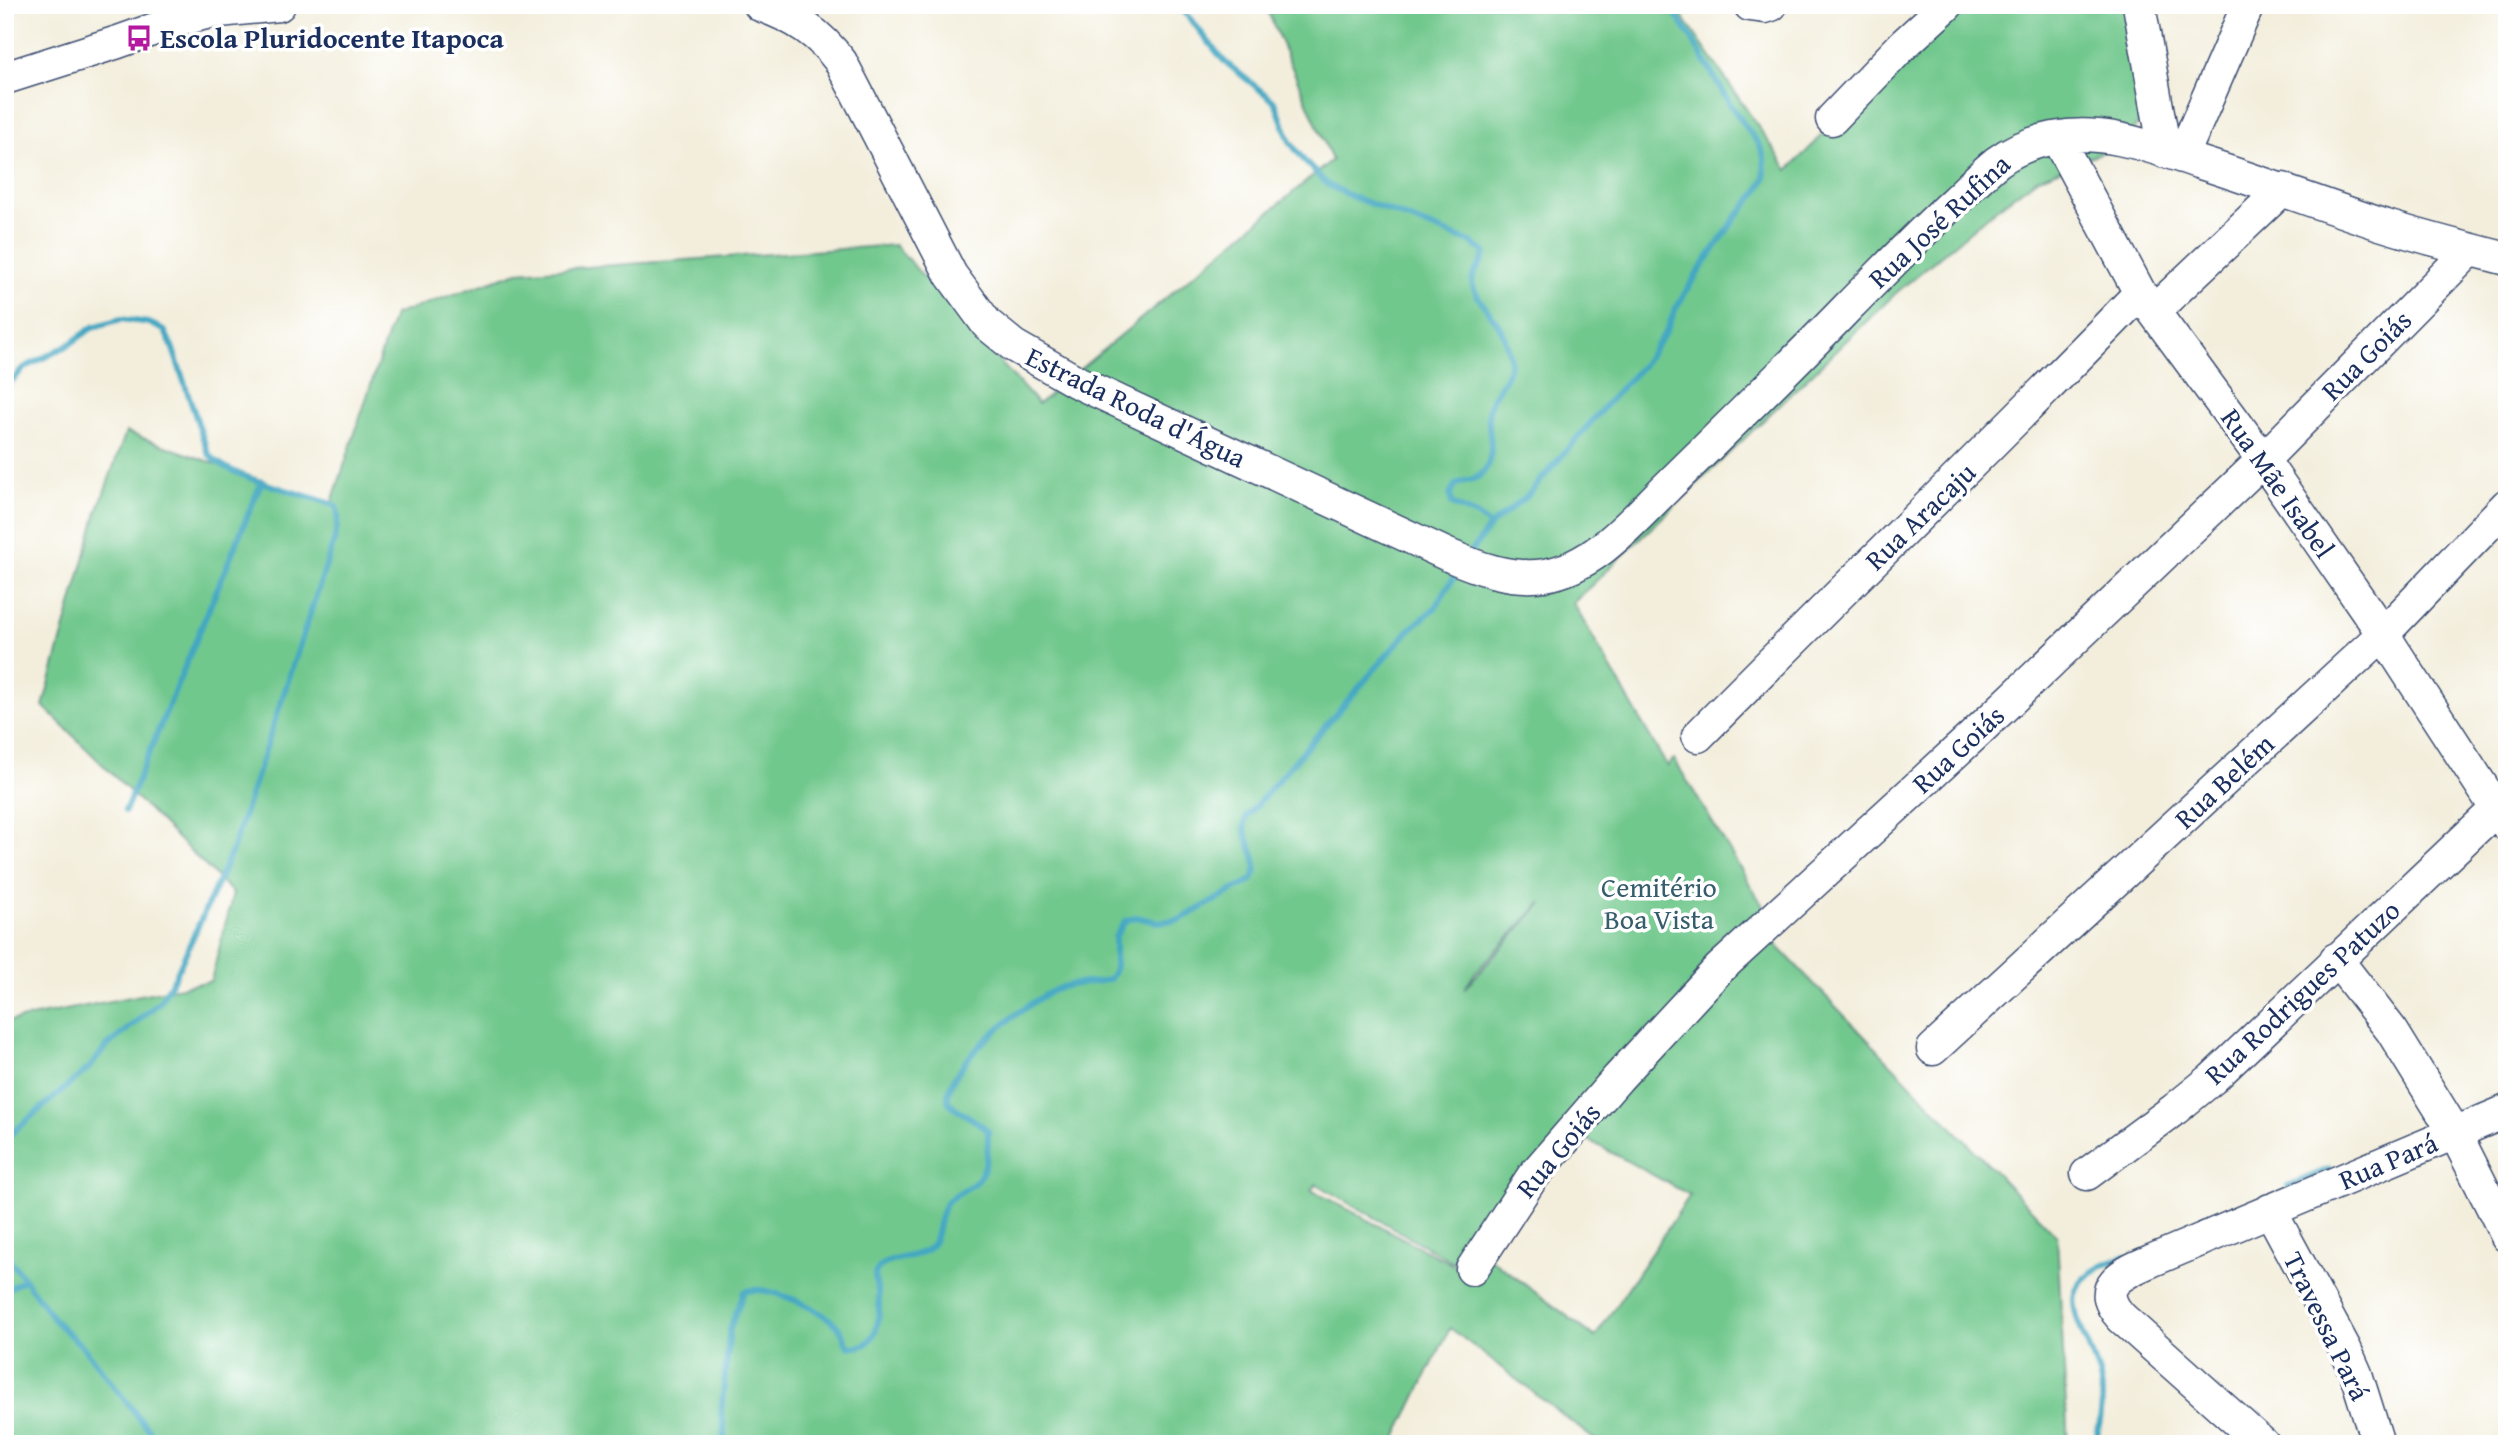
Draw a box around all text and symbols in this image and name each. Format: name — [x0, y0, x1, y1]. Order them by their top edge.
place label: Escola Pluridocente Itapoca — [160, 17, 504, 58]
bus stop icon: Escola Pluridocente Itapoca — [124, 23, 154, 53]
street label: Rua José Rufina — [1858, 143, 2019, 297]
street label: Rua Goiás — [2311, 300, 2420, 409]
street label: Estrada Roda d'Água — [1019, 335, 1254, 478]
street label: Rua Mãe Isabel — [2212, 399, 2345, 566]
street label: Rua Aracaju — [1855, 452, 1984, 579]
street label: Rua Goiás — [1902, 695, 2013, 802]
street label: Rua Belém — [2164, 723, 2283, 838]
park label: Cemitério Boa Vista — [1601, 866, 1717, 939]
street label: Rua Rodrigues Patuzo — [2195, 890, 2409, 1094]
street label: Rua Goiás — [1505, 1093, 1610, 1206]
street label: Rua Pará — [2332, 1121, 2444, 1200]
street label: Travessa Pará — [2274, 1244, 2381, 1408]

